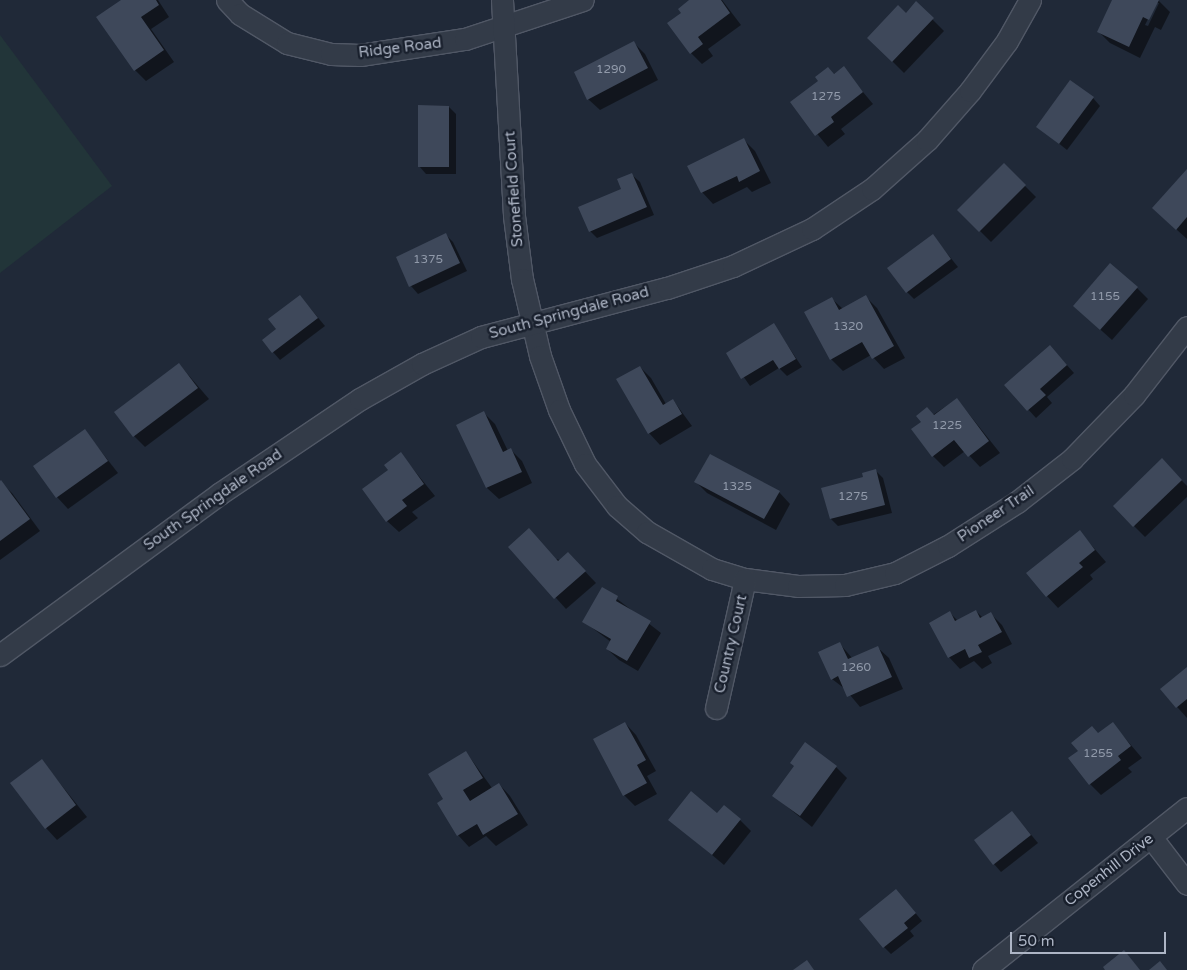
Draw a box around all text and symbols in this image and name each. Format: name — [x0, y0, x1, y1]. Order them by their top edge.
street label: Ridge Road — [357, 34, 443, 62]
house number: 1290 — [596, 63, 626, 77]
house number: 1275 — [811, 90, 841, 104]
street label: Stonefield Court — [501, 130, 527, 248]
house number: 1375 — [413, 253, 443, 267]
street label: South Springdale Road — [487, 283, 651, 343]
house number: 1155 — [1090, 290, 1120, 304]
house number: 1320 — [833, 320, 863, 334]
house number: 1225 — [932, 419, 962, 433]
street label: South Springdale Road — [140, 445, 286, 555]
house number: 1325 — [722, 480, 752, 494]
street label: Pioneer Trail — [954, 482, 1038, 546]
house number: 1275 — [838, 490, 868, 504]
street label: Country Court — [711, 593, 751, 695]
house number: 1260 — [841, 661, 871, 675]
house number: 1255 — [1083, 747, 1113, 761]
street label: Copenhill Drive — [1061, 830, 1157, 910]
scale bar — [1012, 922, 1168, 954]
text: 50 m — [1018, 932, 1055, 950]

